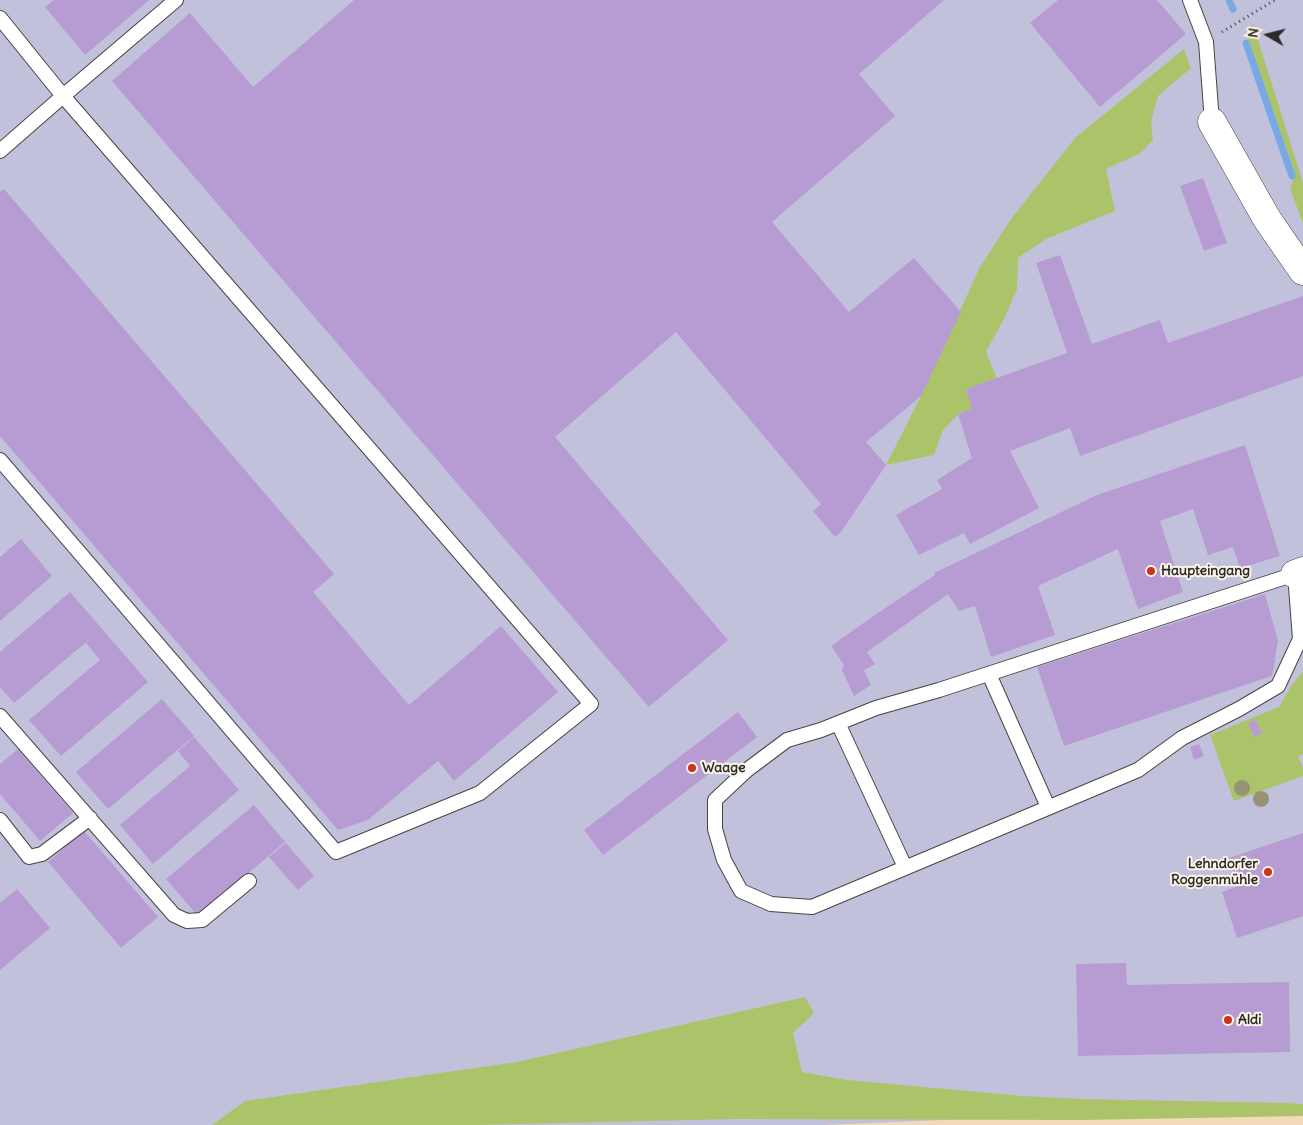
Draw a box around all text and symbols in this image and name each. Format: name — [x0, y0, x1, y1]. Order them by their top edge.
north arrow — [1243, 10, 1293, 60]
text: N — [1244, 27, 1263, 39]
place label: Haupteingang — [1161, 563, 1250, 579]
marker: Haupteingang — [1145, 565, 1157, 577]
place label: Waage — [702, 760, 745, 776]
marker: Waage — [686, 762, 698, 774]
place label: Lehndorfer Roggenmühle — [1171, 856, 1258, 889]
marker: Lehndorfer Roggenmühle — [1262, 866, 1274, 878]
place label: Aldi — [1238, 1012, 1261, 1028]
marker: Aldi — [1222, 1014, 1234, 1026]

